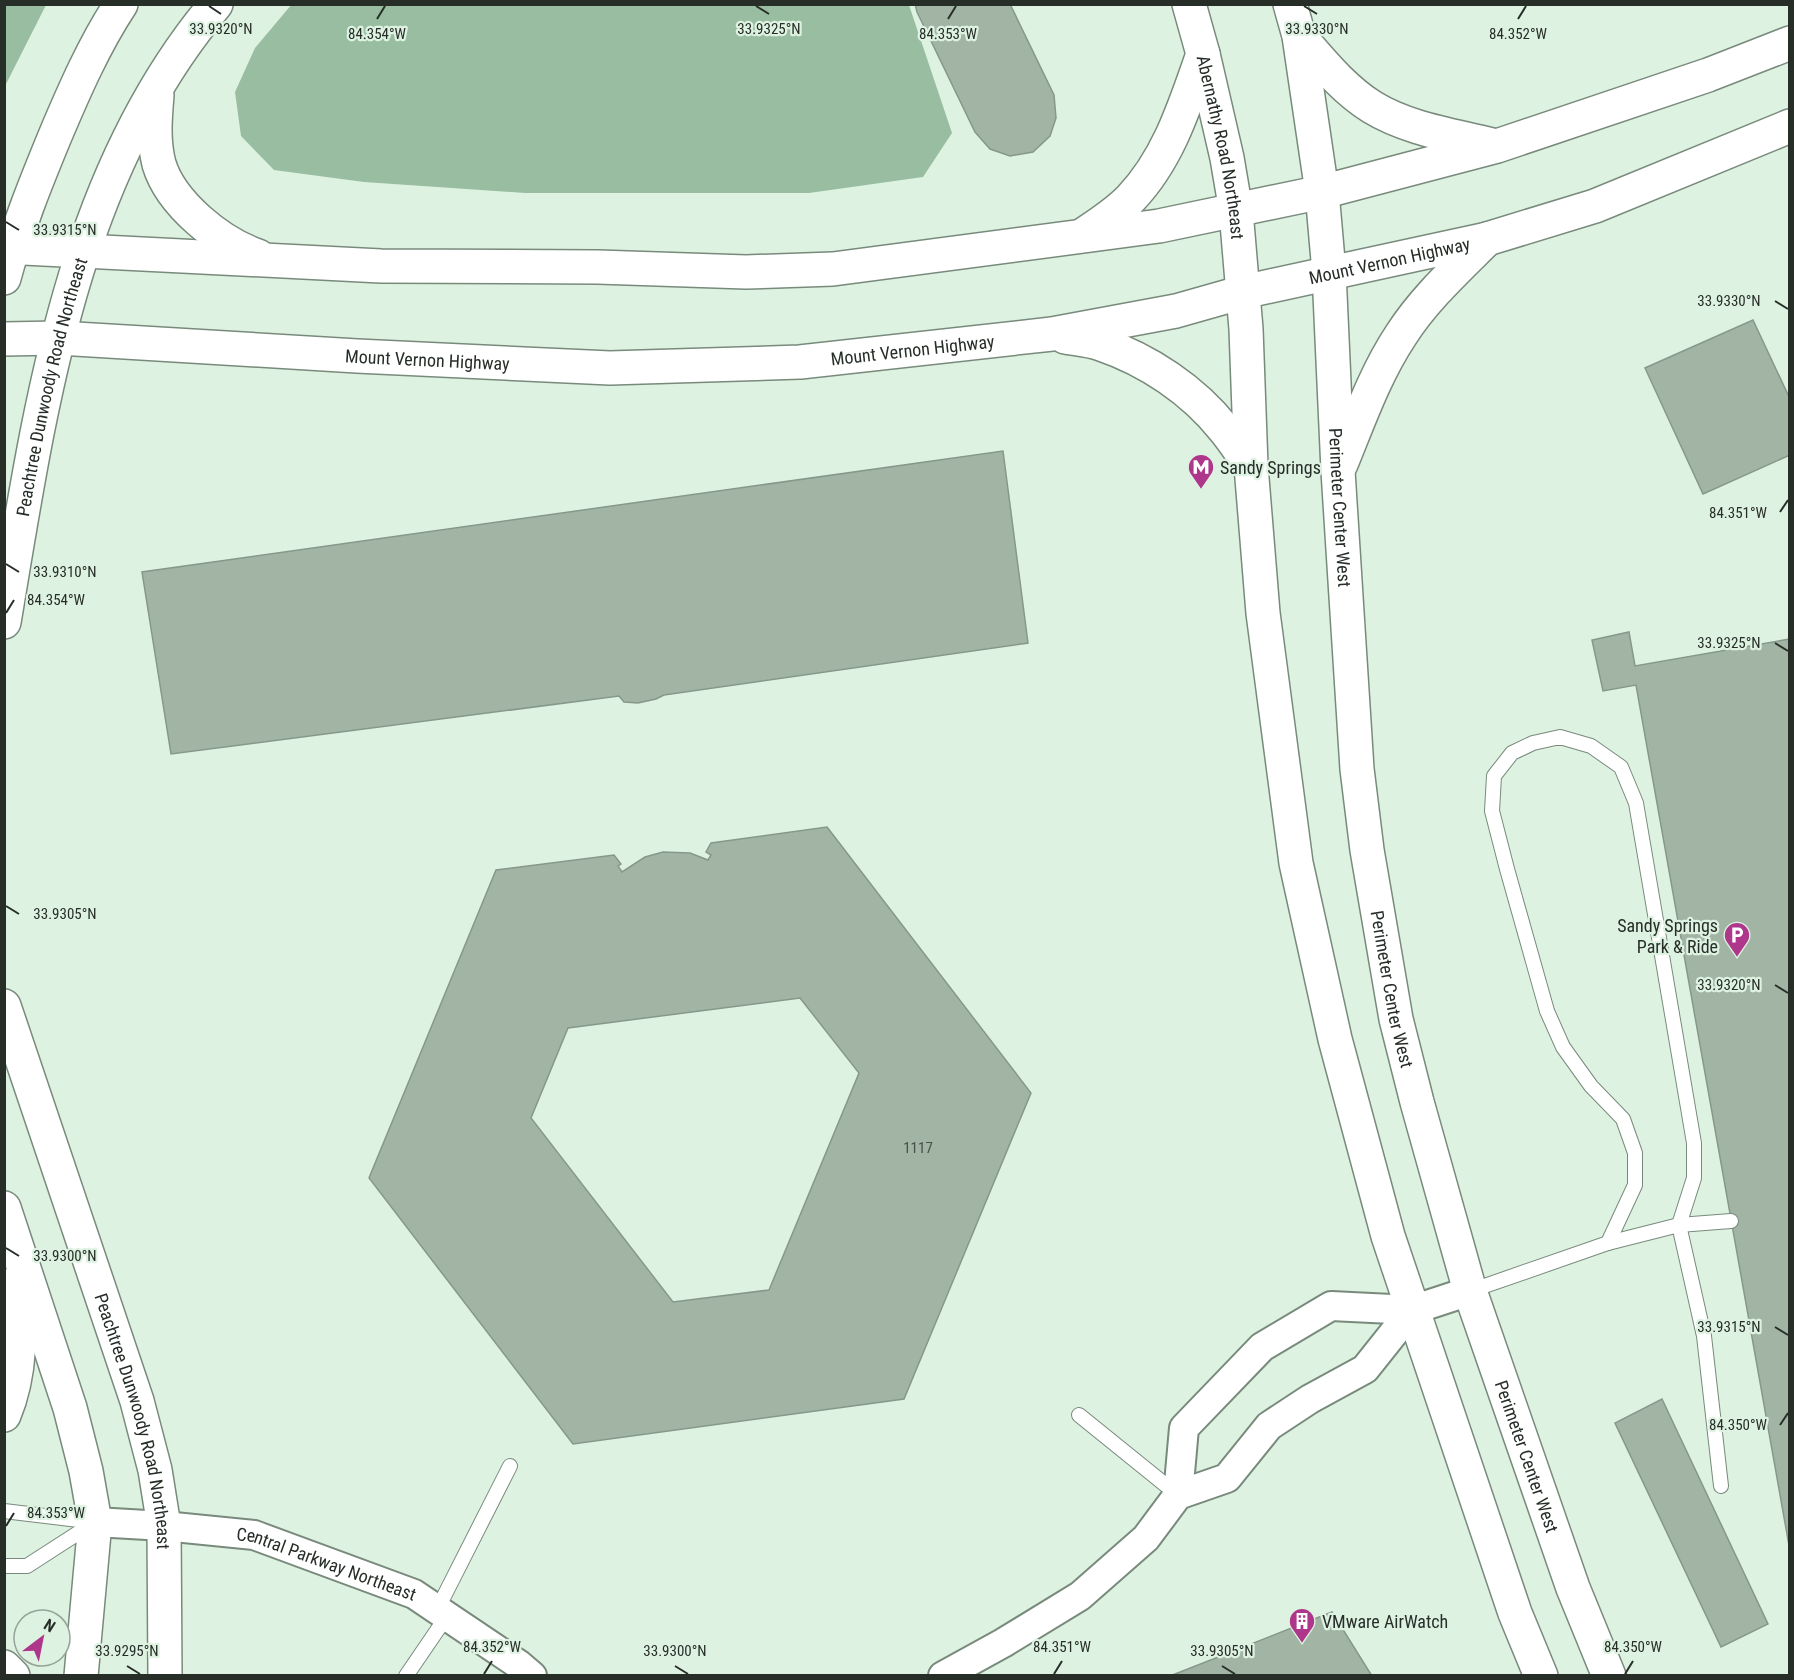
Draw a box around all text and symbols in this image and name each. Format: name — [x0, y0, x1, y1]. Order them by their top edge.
text: 33.9320°N — [189, 20, 253, 38]
text: 33.9325°N — [737, 20, 801, 38]
text: 33.9330°N — [1285, 20, 1349, 38]
text: 84.354°W — [348, 25, 407, 43]
text: 84.353°W — [919, 25, 978, 43]
text: 84.352°W — [1489, 25, 1548, 43]
street label: Abernathy Road Northeast — [1193, 53, 1249, 240]
text: 33.9315°N — [33, 221, 97, 239]
street label: Mount Vernon Highway — [1307, 232, 1472, 288]
street label: Peachtree Dunwoody Road Northeast — [11, 255, 91, 518]
text: 33.9330°N — [1697, 292, 1761, 310]
street label: Mount Vernon Highway — [830, 330, 996, 369]
street label: Mount Vernon Highway — [345, 345, 510, 374]
street label: Perimeter Center West — [1326, 427, 1356, 588]
metro station icon: Sandy Springs — [1186, 452, 1216, 490]
place label: Sandy Springs — [1220, 457, 1321, 478]
text: 84.351°W — [1709, 504, 1768, 522]
text: 33.9310°N — [33, 563, 97, 581]
text: 84.354°W — [27, 591, 86, 609]
text: 33.9325°N — [1697, 634, 1761, 652]
text: 33.9305°N — [33, 905, 97, 923]
street label: Perimeter Center West — [1367, 909, 1418, 1070]
place label: Sandy Springs Park & Ride — [1617, 915, 1718, 957]
parking icon: Sandy Springs Park & Ride — [1722, 920, 1752, 958]
text: 33.9320°N — [1697, 976, 1761, 994]
house number: 1117 — [903, 1139, 933, 1157]
text: 33.9300°N — [33, 1247, 97, 1265]
street label: Peachtree Dunwoody Road Northeast — [91, 1290, 175, 1550]
text: 33.9315°N — [1697, 1318, 1761, 1336]
street label: Perimeter Center West — [1491, 1378, 1563, 1535]
text: 84.350°W — [1709, 1416, 1768, 1434]
text: 84.353°W — [27, 1504, 86, 1522]
street label: Central Parkway Northeast — [236, 1523, 419, 1604]
building icon: VMware AirWatch — [1287, 1606, 1317, 1644]
north arrow — [12, 1608, 72, 1668]
place label: VMware AirWatch — [1322, 1611, 1448, 1632]
text: N — [40, 1615, 59, 1636]
text: 84.352°W — [463, 1638, 522, 1656]
text: 84.351°W — [1033, 1638, 1092, 1656]
text: 84.350°W — [1604, 1638, 1663, 1656]
text: 33.9295°N — [95, 1642, 159, 1660]
text: 33.9300°N — [643, 1642, 707, 1660]
text: 33.9305°N — [1190, 1642, 1254, 1660]

